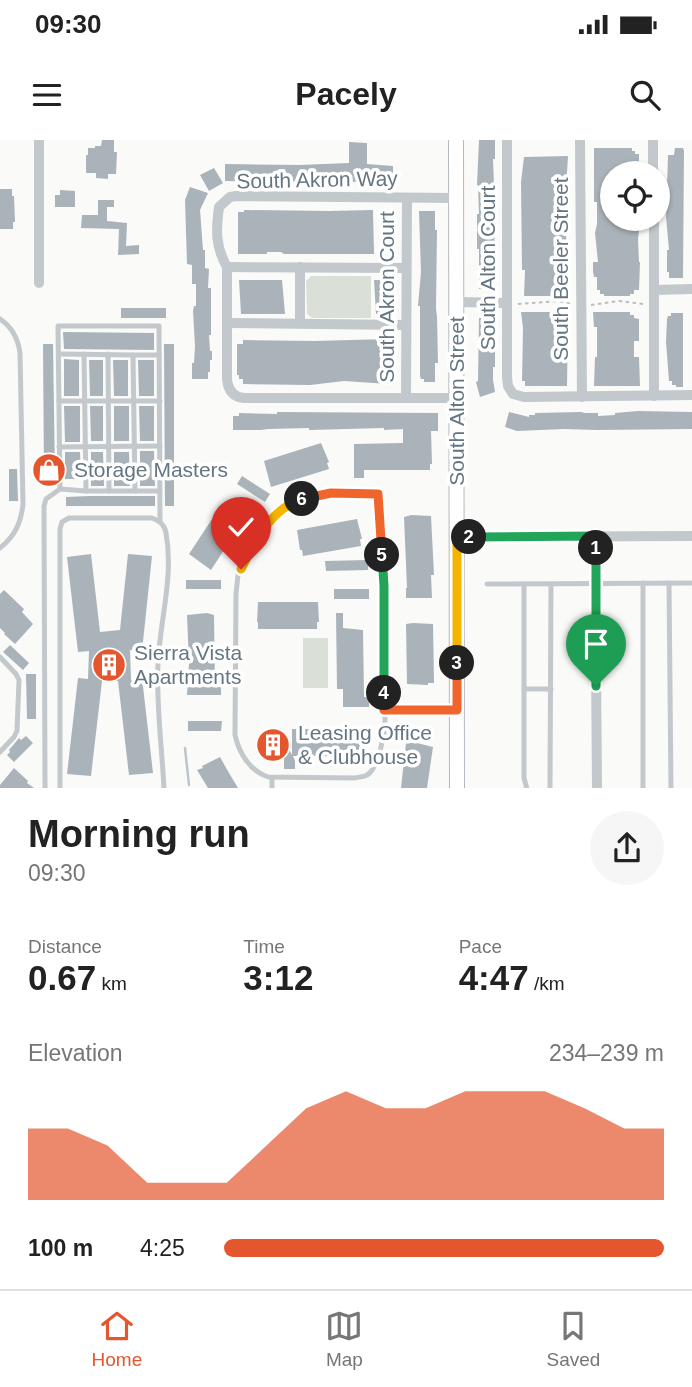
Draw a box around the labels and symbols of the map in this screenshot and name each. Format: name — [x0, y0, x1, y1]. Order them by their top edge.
street label: South Akron Way — [236, 167, 398, 192]
street label: South Beeler Street — [549, 177, 572, 361]
street label: South Alton Court — [476, 186, 499, 350]
street label: South Akron Court — [375, 211, 398, 383]
street label: South Alton Street — [445, 316, 468, 486]
shop icon: Storage Masters — [30, 451, 68, 489]
place label: Storage Masters — [74, 458, 228, 481]
pin: 6 — [284, 482, 320, 516]
pin — [211, 497, 271, 569]
pin: 2 — [452, 520, 486, 554]
pin: 1 — [578, 530, 614, 566]
pin: 5 — [364, 538, 400, 572]
pin — [566, 614, 626, 686]
place label: Sierra Vista Apartments — [134, 641, 242, 688]
pin: 3 — [440, 645, 475, 680]
building icon: Sierra Vista Apartments — [90, 646, 128, 684]
pin: 4 — [366, 676, 402, 710]
place label: Leasing Office & Clubhouse — [298, 721, 432, 768]
building icon: Leasing Office & Clubhouse — [254, 726, 292, 764]

